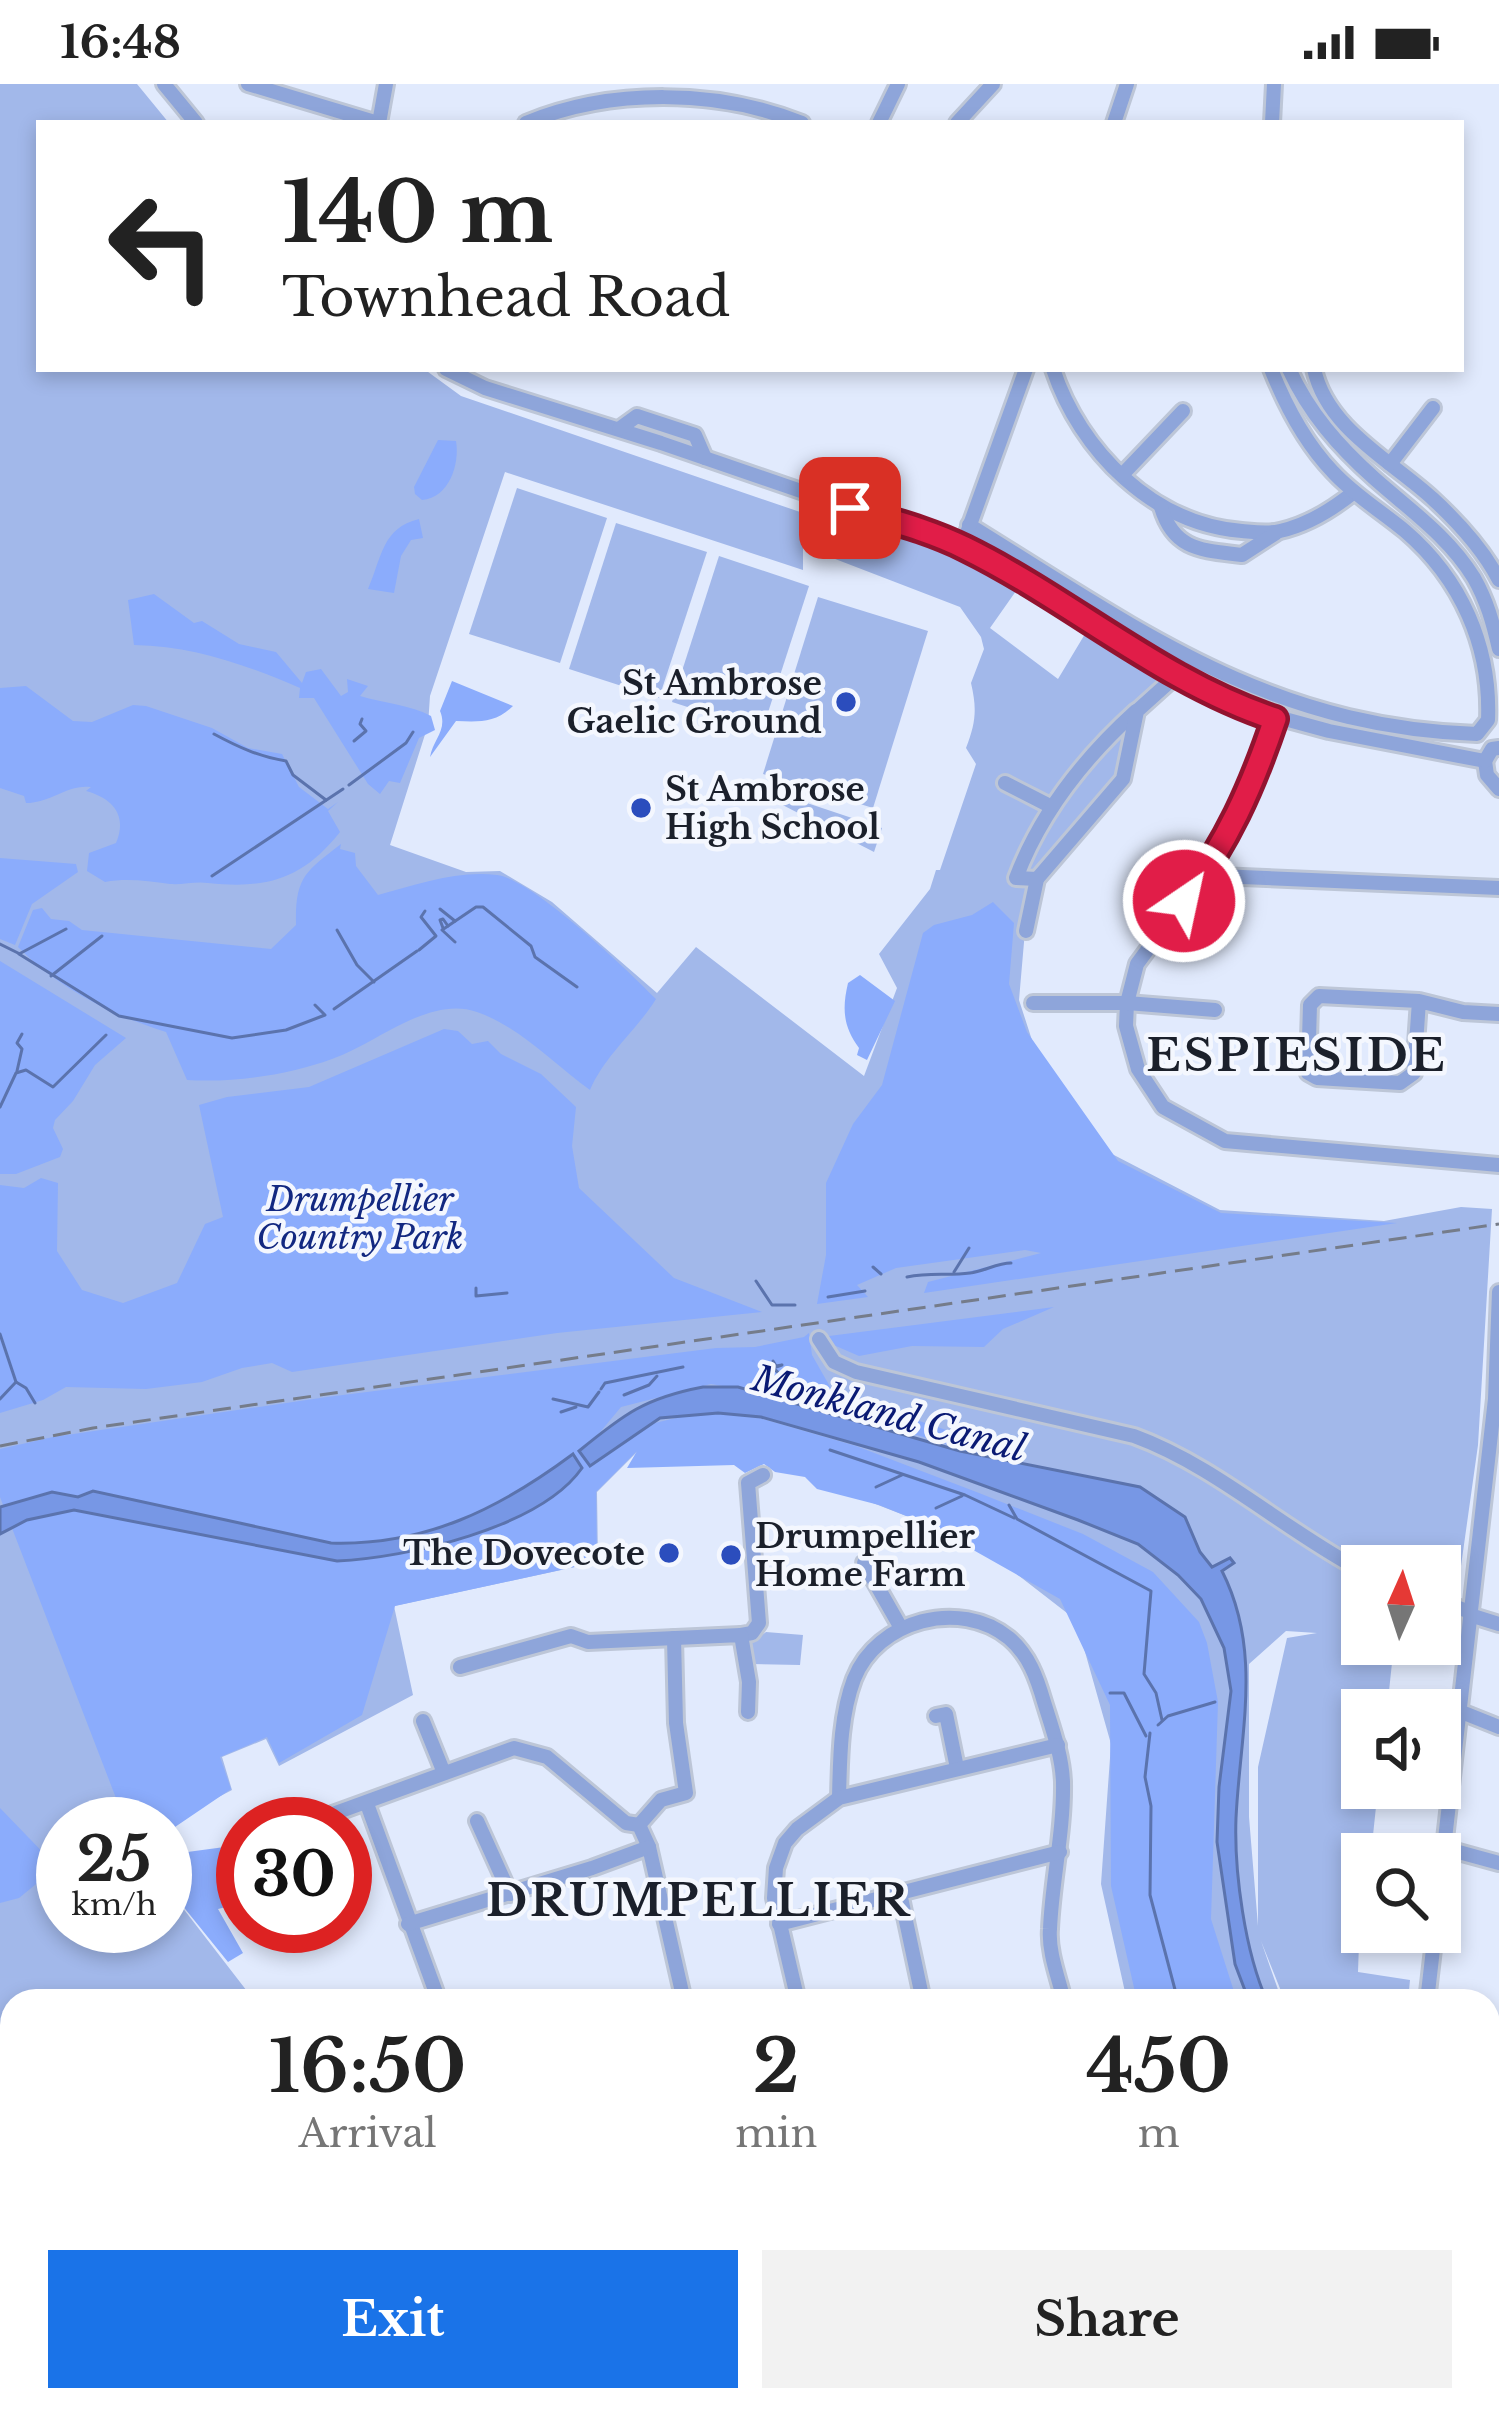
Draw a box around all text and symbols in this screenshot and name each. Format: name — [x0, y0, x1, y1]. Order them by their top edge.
text: 16:48 — [60, 14, 181, 70]
text: 140 m — [282, 161, 553, 265]
icon: left — [84, 168, 240, 324]
text: Townhead Road — [282, 264, 730, 331]
pin — [799, 457, 901, 559]
icon: arrive — [817, 475, 883, 541]
place label: St Ambrose Gaelic Ground — [567, 663, 822, 742]
marker: St Ambrose Gaelic Ground — [833, 689, 859, 715]
place label: St Ambrose High School — [665, 769, 880, 848]
marker: St Ambrose High School — [628, 795, 654, 821]
position arrow — [1121, 838, 1247, 964]
district label: ESPIESIDE — [1146, 1027, 1448, 1083]
park label: Drumpellier Country Park — [257, 1179, 463, 1258]
water label: Monkland Canal — [746, 1355, 1031, 1472]
place label: Drumpellier Home Farm — [755, 1516, 976, 1595]
place label: The Dovecote — [403, 1533, 645, 1574]
marker: The Dovecote — [656, 1540, 682, 1566]
marker: Drumpellier Home Farm — [718, 1542, 744, 1568]
north arrow — [1341, 1545, 1461, 1665]
map controls — [1341, 1545, 1461, 1953]
button: sound — [1341, 1689, 1461, 1809]
speed limit sign: 30 — [216, 1797, 372, 1953]
text: 25 — [77, 1823, 151, 1897]
button: search — [1341, 1833, 1461, 1953]
district label: DRUMPELLIER — [486, 1872, 912, 1928]
text: km/h — [71, 1886, 157, 1923]
text: 16:50 — [269, 2022, 466, 2111]
text: 2 — [753, 2022, 800, 2111]
text: 450 — [1086, 2022, 1231, 2111]
text: Arrival — [299, 2109, 437, 2158]
text: min — [735, 2109, 817, 2158]
text: m — [1138, 2109, 1180, 2158]
button: Exit — [48, 2250, 738, 2388]
button: Share — [762, 2250, 1452, 2388]

